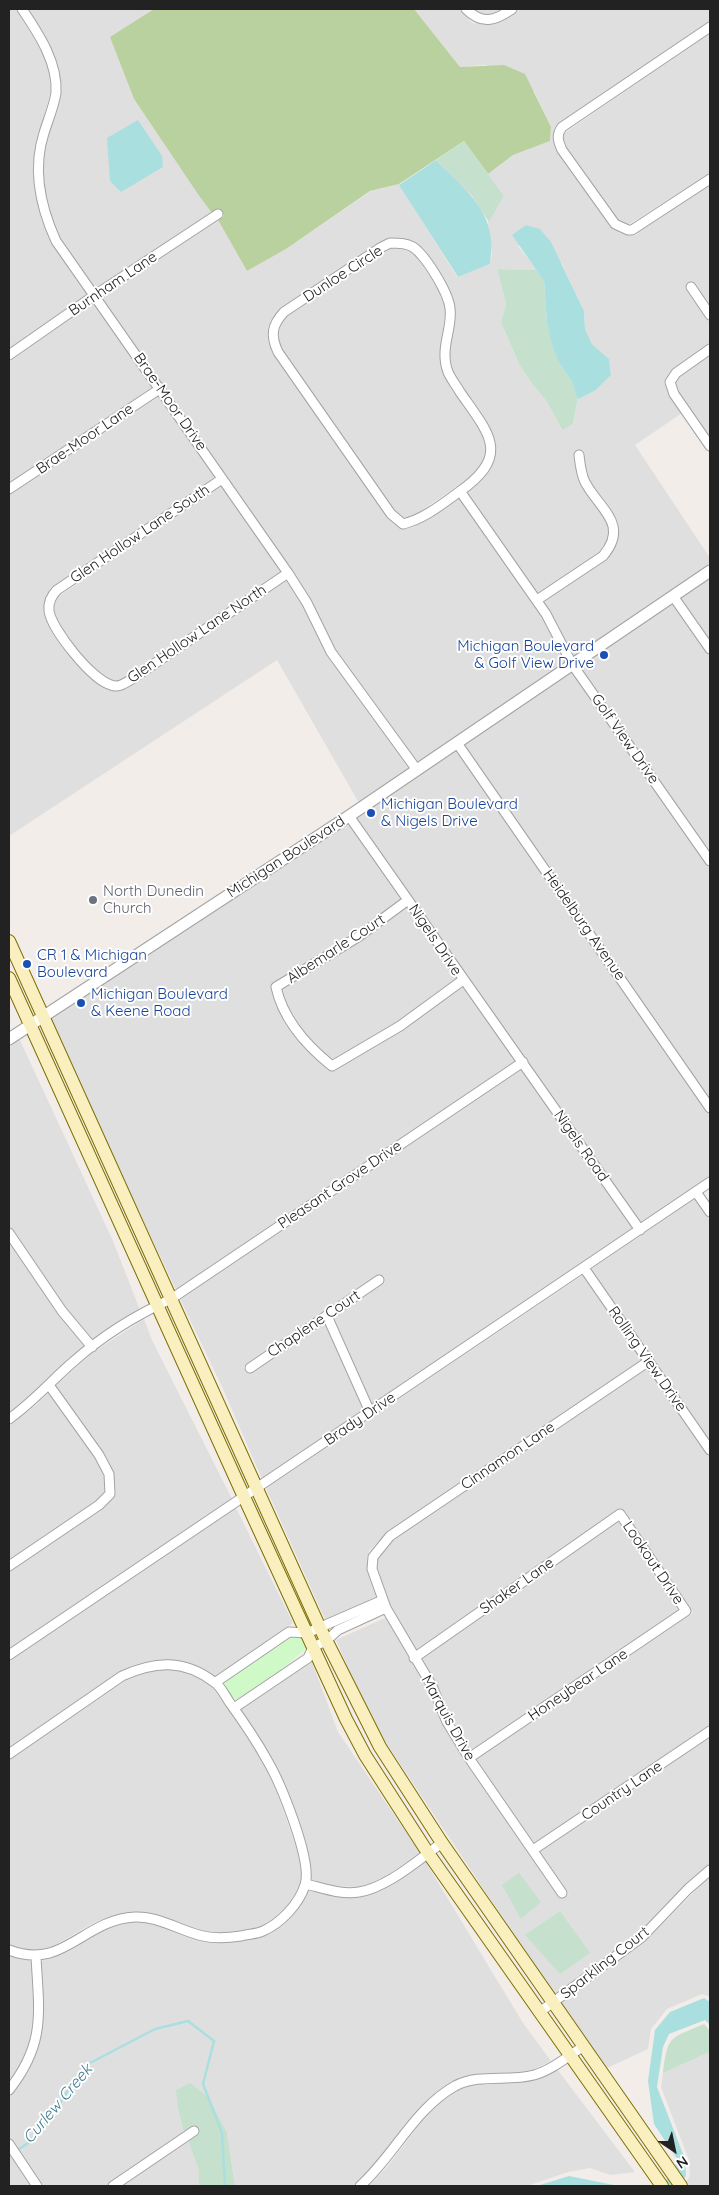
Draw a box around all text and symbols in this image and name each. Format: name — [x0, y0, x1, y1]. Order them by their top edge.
street label: Dunloe Circle — [300, 242, 386, 306]
street label: Burnham Lane — [66, 248, 160, 320]
street label: Brae-Moor Drive — [130, 350, 210, 454]
street label: Brae-Moor Lane — [33, 400, 137, 478]
street label: Glen Hollow Lane South — [67, 481, 213, 587]
street label: Glen Hollow Lane North — [124, 581, 270, 687]
place label: Michigan Boulevard & Golf View Drive — [457, 637, 594, 672]
marker: Michigan Boulevard & Golf View Drive — [598, 649, 610, 661]
street label: Golf View Drive — [587, 691, 663, 787]
place label: Michigan Boulevard & Nigels Drive — [381, 795, 518, 830]
marker: Michigan Boulevard & Nigels Drive — [365, 807, 377, 819]
street label: Michigan Boulevard — [224, 812, 348, 902]
street label: Heidelburg Avenue — [539, 866, 629, 984]
place label: North Dunedin Church — [103, 882, 204, 917]
marker: North Dunedin Church — [87, 894, 99, 906]
street label: Nigels Drive — [405, 901, 465, 979]
street label: Albemarle Court — [284, 911, 388, 987]
place label: CR 1 & Michigan Boulevard — [37, 946, 147, 981]
marker: CR 1 & Michigan Boulevard — [21, 958, 33, 970]
place label: Michigan Boulevard & Keene Road — [91, 985, 228, 1020]
marker: Michigan Boulevard & Keene Road — [75, 997, 87, 1009]
street label: Nigels Road — [550, 1107, 612, 1185]
street label: Pleasant Grove Drive — [275, 1137, 405, 1233]
street label: Chaplene Court — [264, 1286, 364, 1362]
street label: Rolling View Drive — [604, 1303, 690, 1415]
street label: Brady Drive — [321, 1389, 399, 1449]
street label: Cinnamon Lane — [458, 1418, 558, 1494]
street label: Lookout Drive — [619, 1518, 687, 1608]
street label: Shaker Lane — [476, 1554, 558, 1618]
street label: Honeybear Lane — [525, 1645, 631, 1725]
street label: Marquis Drive — [417, 1672, 479, 1764]
street label: Country Lane — [578, 1757, 666, 1825]
street label: Sparkling Court — [557, 1923, 653, 2003]
water label: Curlew Creek — [19, 2060, 97, 2148]
north arrow — [649, 2125, 699, 2175]
text: N — [673, 2152, 692, 2173]

